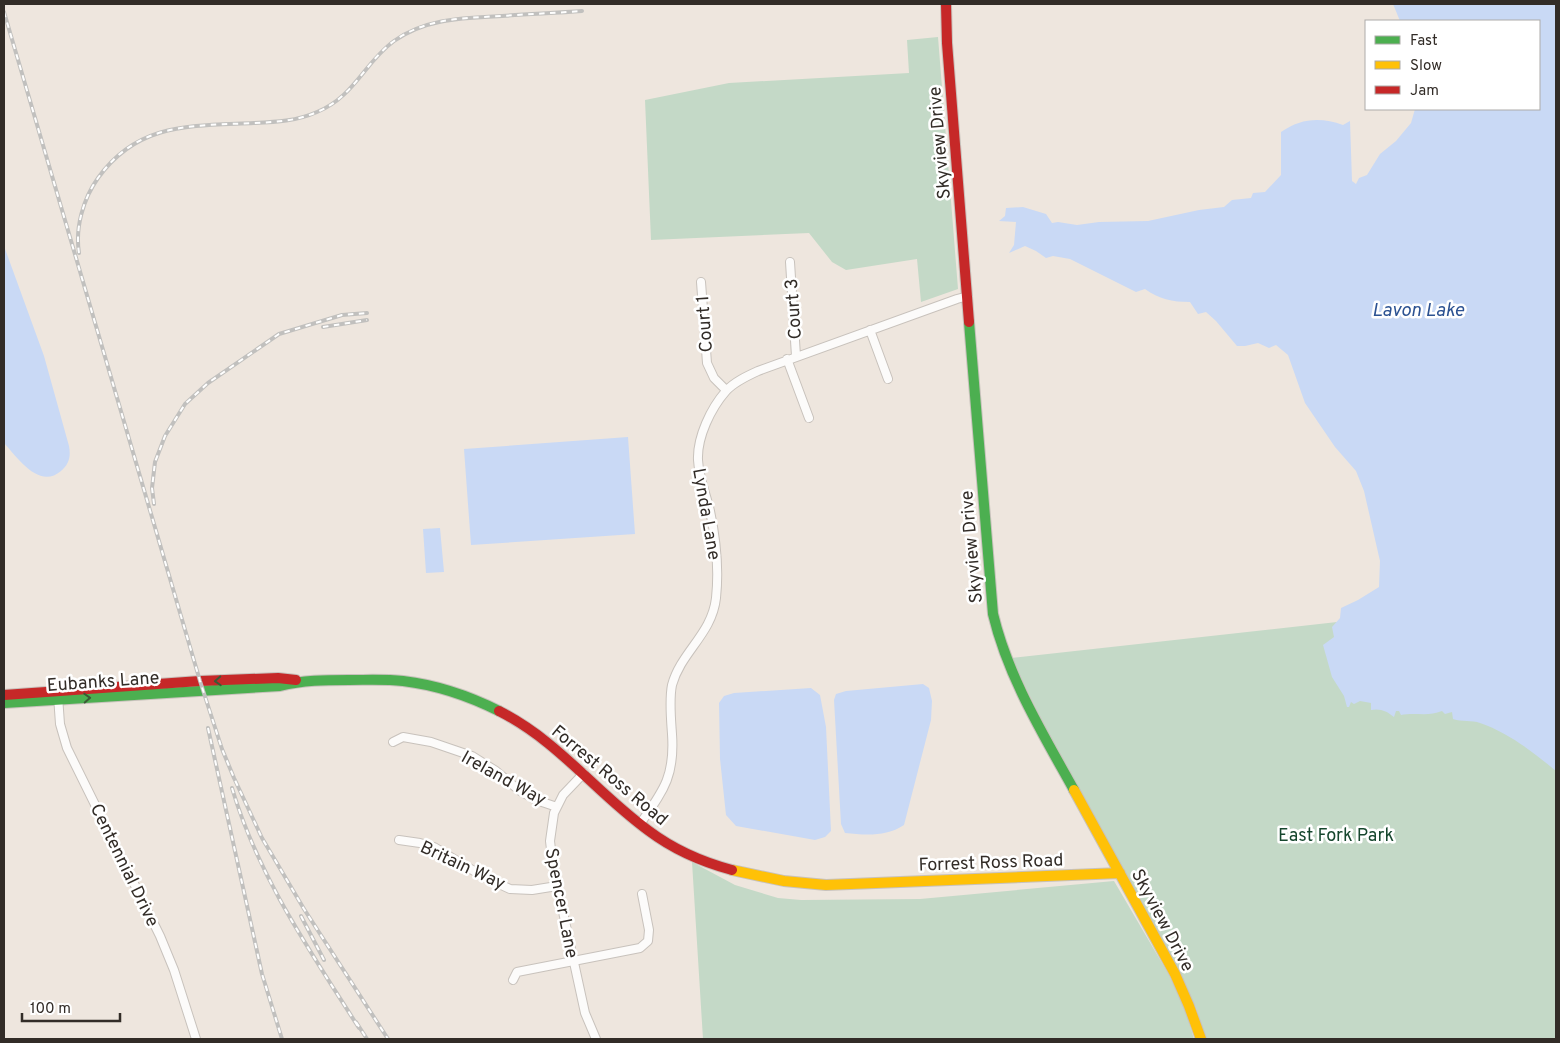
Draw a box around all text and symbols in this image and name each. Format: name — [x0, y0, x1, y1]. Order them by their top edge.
legend — [1365, 20, 1540, 110]
text: Fast — [1410, 32, 1438, 51]
text: Slow — [1410, 57, 1442, 76]
text: Jam — [1410, 82, 1439, 101]
street label: Skyview Drive — [924, 86, 957, 200]
street label: Court 3 — [781, 278, 808, 340]
street label: Court 1 — [692, 295, 719, 353]
water label: Lavon Lake — [1372, 299, 1464, 323]
street label: Lynda Lane — [686, 466, 725, 562]
street label: Skyview Drive — [956, 490, 989, 604]
street label: Eubanks Lane — [46, 667, 160, 698]
one-way arrow — [214, 675, 222, 686]
one-way arrow — [84, 693, 92, 704]
street label: Forrest Ross Road — [546, 721, 672, 832]
street label: Ireland Way — [457, 747, 550, 812]
street label: Centennial Drive — [84, 800, 163, 931]
park label: East Fork Park — [1278, 825, 1394, 848]
street label: Britain Way — [416, 837, 509, 896]
street label: Spencer Lane — [539, 846, 582, 960]
street label: Forrest Ross Road — [918, 849, 1064, 878]
street label: Skyview Drive — [1125, 865, 1198, 976]
scale bar — [22, 990, 120, 1022]
text: 100 m — [30, 1000, 71, 1019]

